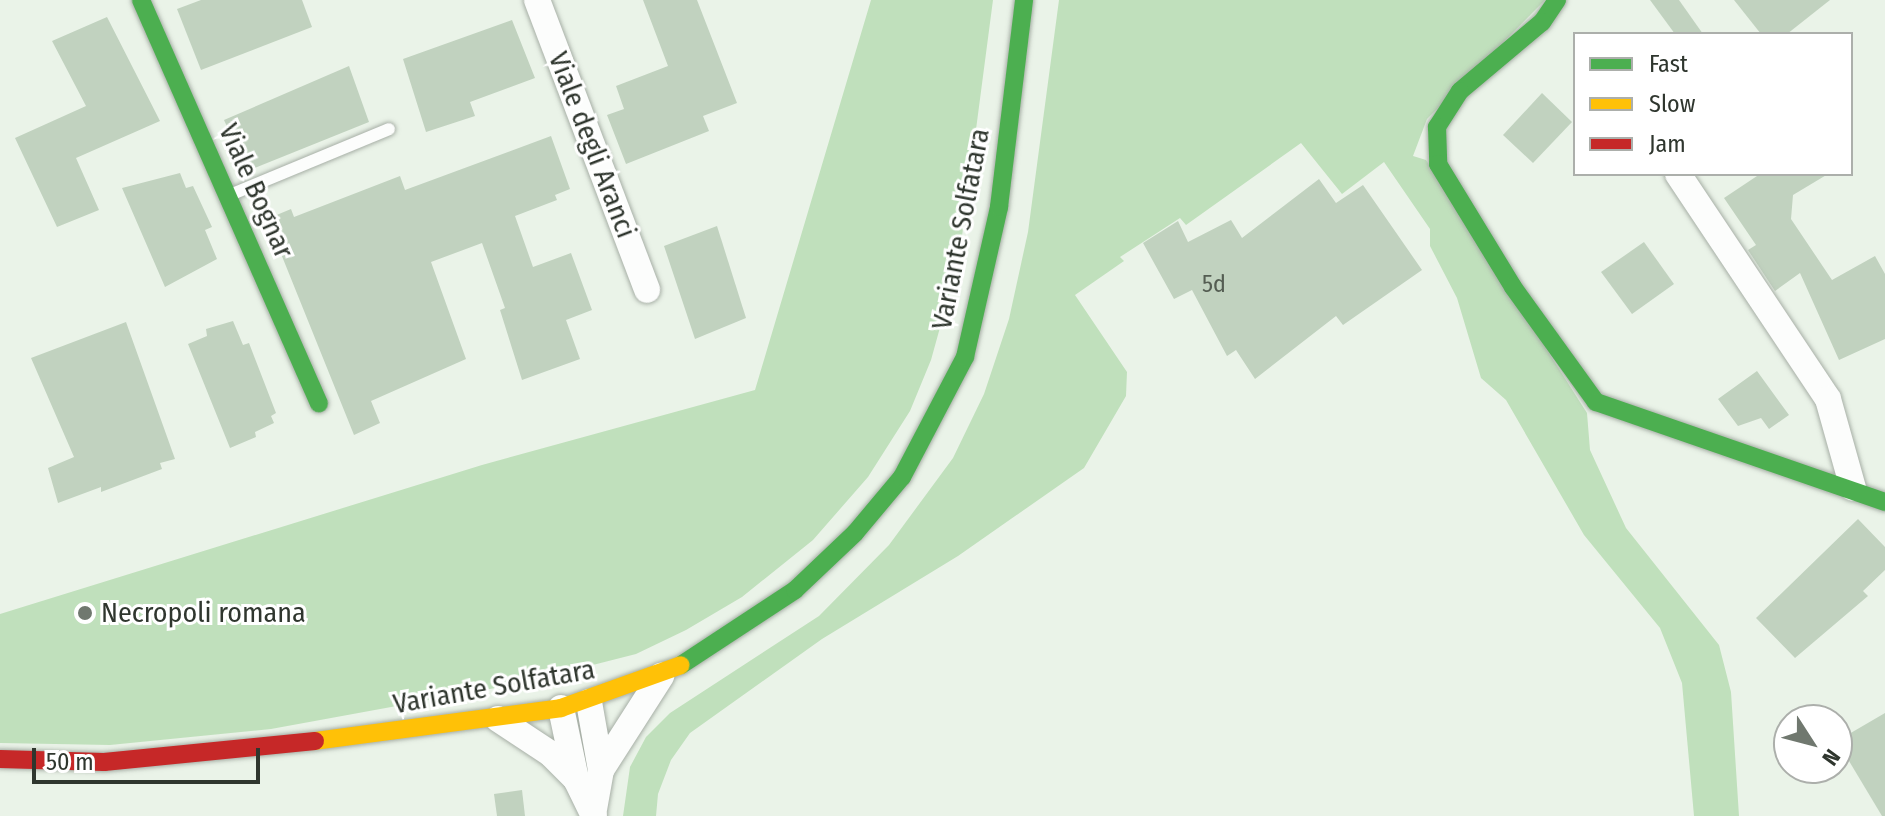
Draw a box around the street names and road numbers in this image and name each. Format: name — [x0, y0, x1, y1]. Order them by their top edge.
street label: Viale degli Aranci — [541, 47, 643, 243]
street label: Viale Bognar — [211, 118, 301, 264]
street label: Variante Solfatara — [925, 126, 997, 332]
street label: Variante Solfatara — [390, 653, 598, 721]

